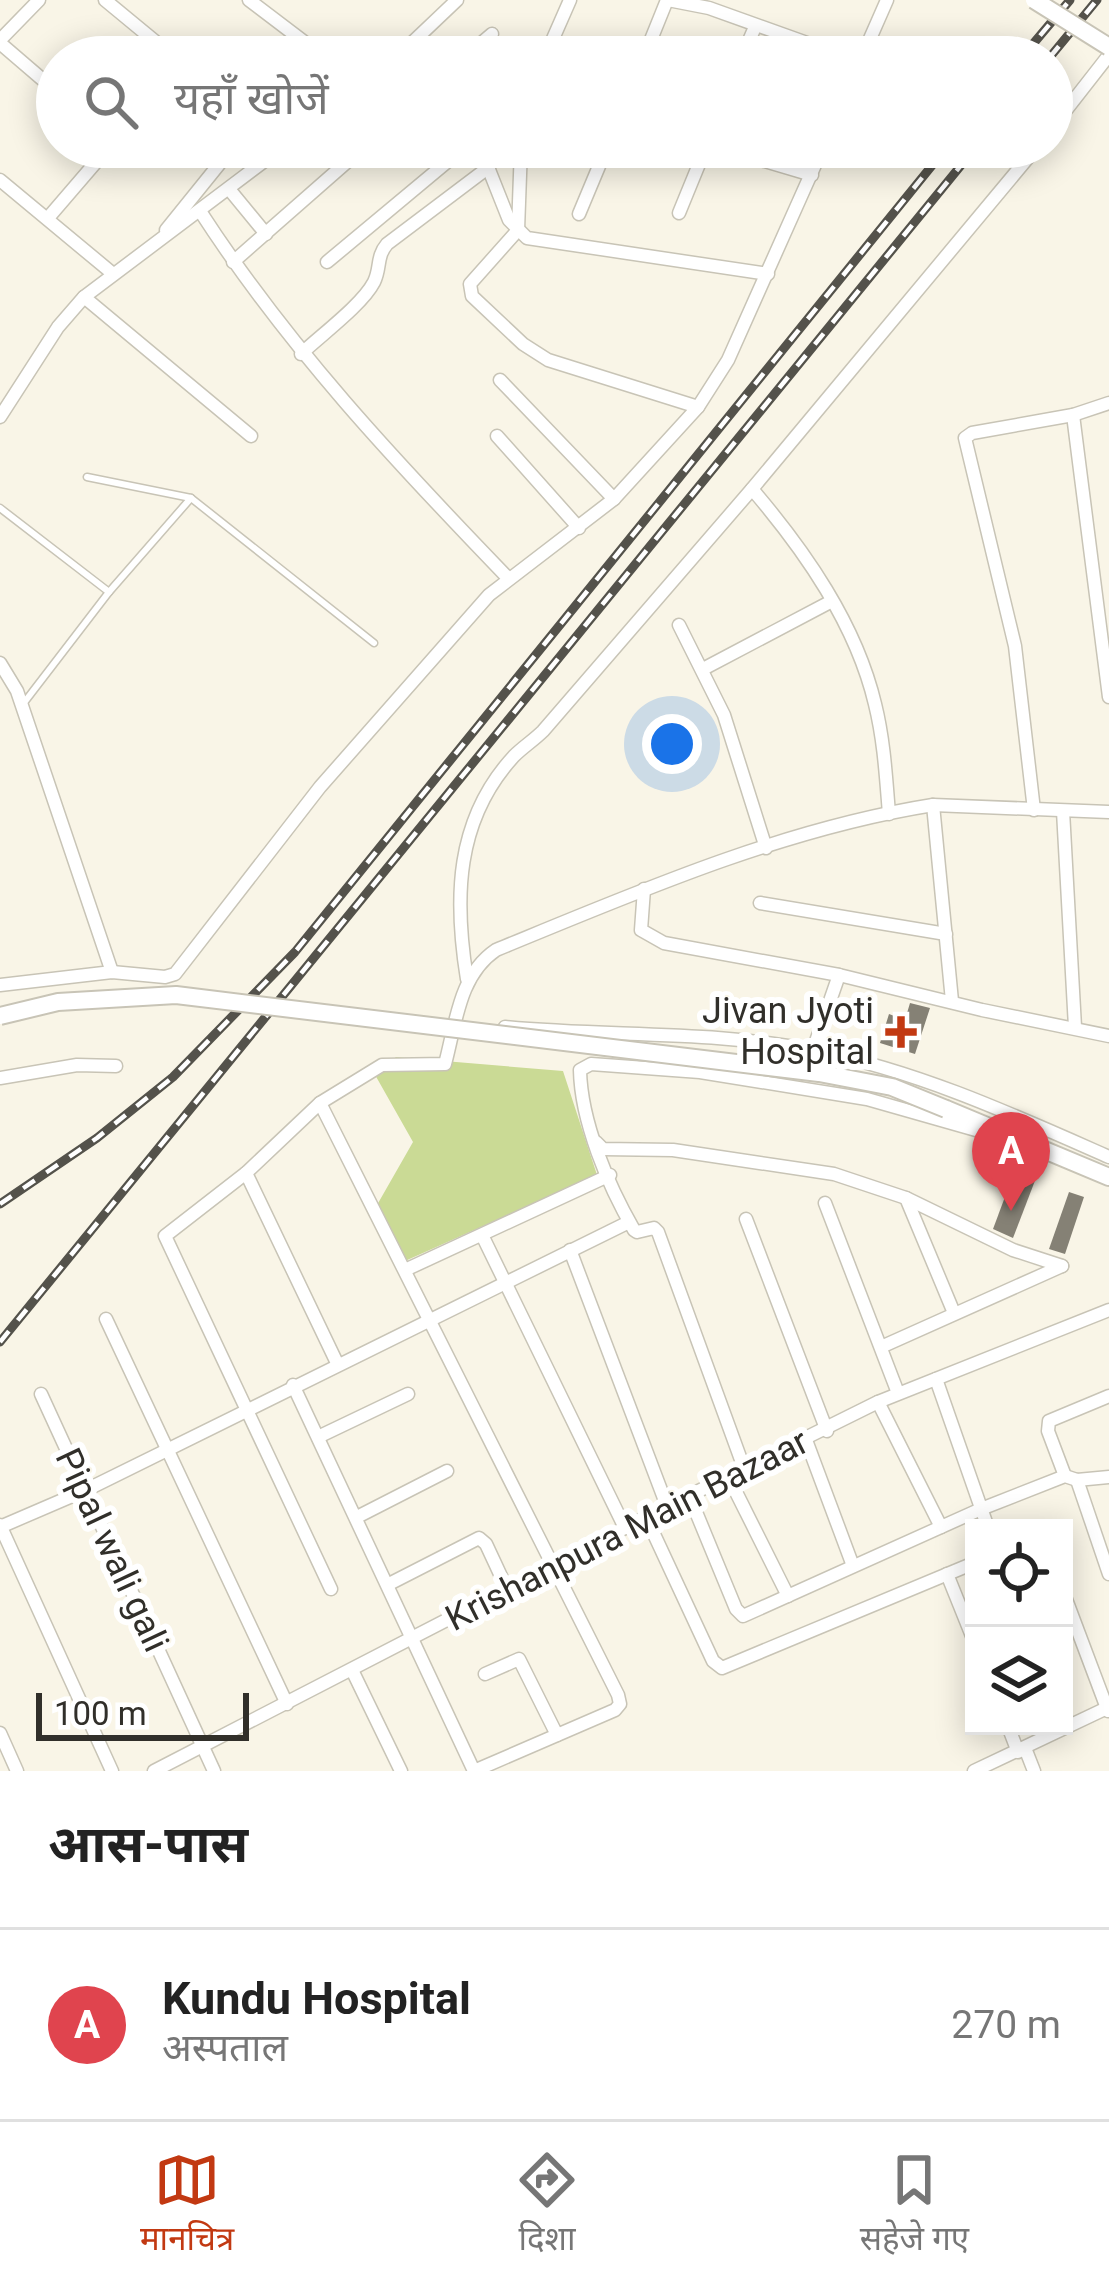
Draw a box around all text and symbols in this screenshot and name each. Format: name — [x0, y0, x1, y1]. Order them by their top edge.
search box — [36, 36, 1073, 168]
icon: search — [78, 69, 144, 135]
text: यहाँ खोजें — [174, 72, 329, 125]
your location — [642, 714, 702, 774]
place label: Jivan Jyoti Hospital — [702, 990, 874, 1073]
marker: Jivan Jyoti Hospital — [885, 1016, 917, 1048]
pin: A — [972, 1112, 1050, 1211]
street label: Krishanpura Main Bazaar — [439, 1420, 815, 1640]
street label: Pipal wali gali — [47, 1442, 177, 1658]
map controls — [965, 1519, 1073, 1735]
button: locate — [965, 1519, 1073, 1627]
button: layers — [965, 1627, 1073, 1735]
scale bar — [36, 1687, 249, 1740]
text: 100 m — [54, 1694, 147, 1733]
text: आस-पास — [48, 1815, 248, 1874]
text: Kundu Hospital — [162, 1972, 471, 2025]
text: A — [74, 2002, 100, 2048]
text: 270 m — [951, 2002, 1061, 2048]
text: अस्पताल — [162, 2025, 288, 2071]
tab: मानचित्र — [140, 2147, 234, 2263]
tab: दिशा — [514, 2147, 580, 2263]
tab: सहेजे गए — [860, 2147, 969, 2263]

